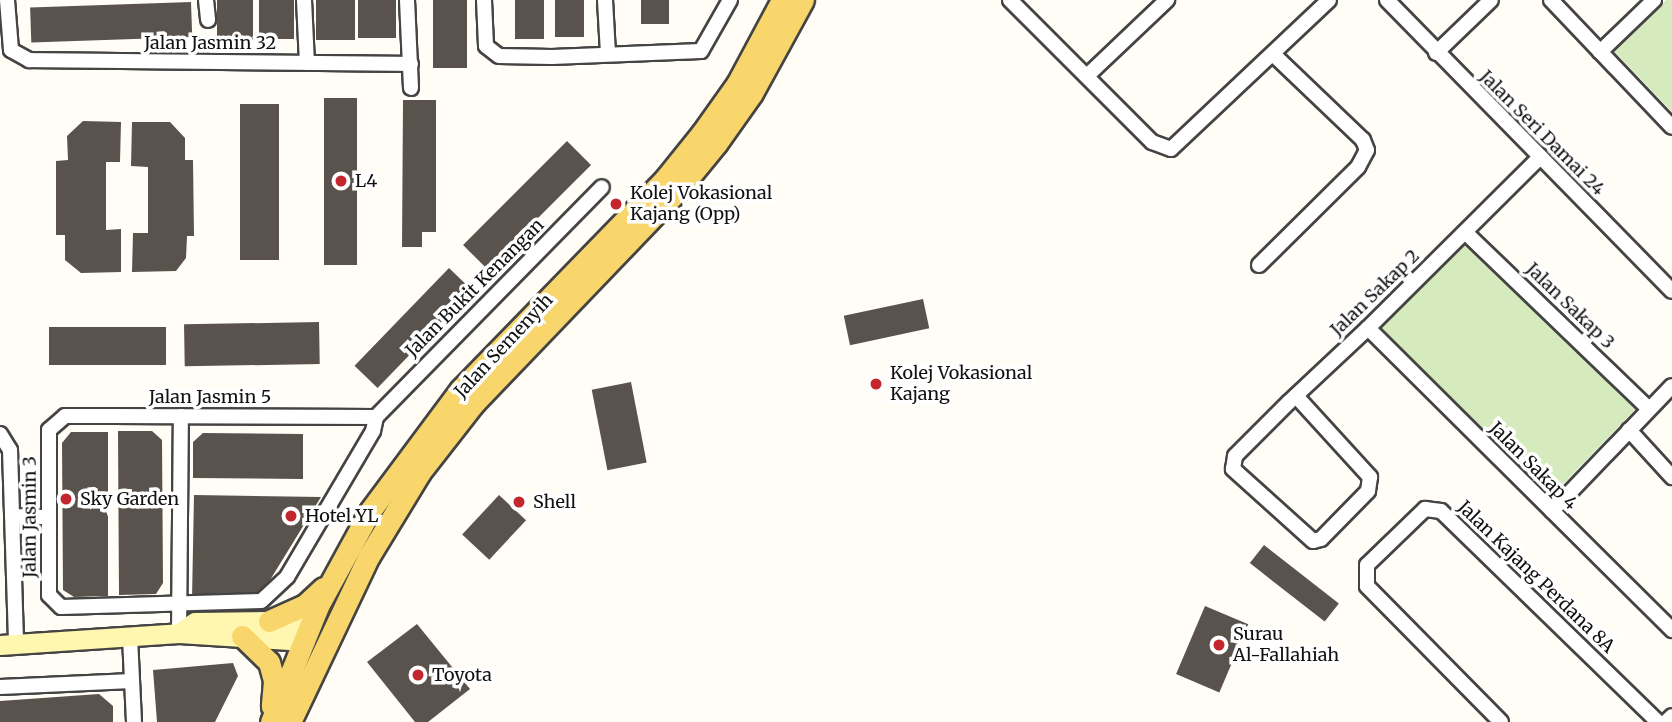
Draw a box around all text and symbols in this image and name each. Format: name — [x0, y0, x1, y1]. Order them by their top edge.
street label: Jalan Jasmin 32 — [144, 32, 276, 54]
street label: Jalan Seri Damai 24 — [1475, 66, 1609, 200]
place label: L4 — [355, 170, 377, 192]
marker: L4 — [333, 173, 349, 189]
place label: Kolej Vokasional Kajang (Opp) — [630, 183, 772, 226]
marker: Kolej Vokasional Kajang (Opp) — [608, 196, 624, 212]
street label: Jalan Bukit Kenangan — [401, 214, 549, 362]
street label: Jalan Sakap 2 — [1326, 245, 1424, 341]
street label: Jalan Sakap 3 — [1521, 258, 1619, 354]
street label: Jalan Semenyih — [450, 289, 558, 403]
place label: Kolej Vokasional Kajang — [890, 363, 1032, 406]
marker: Kolej Vokasional Kajang — [868, 376, 884, 392]
street label: Jalan Jasmin 5 — [149, 386, 271, 408]
street label: Jalan Sakap 4 — [1485, 418, 1581, 514]
street label: Jalan Jasmin 3 — [19, 456, 41, 578]
place label: Sky Garden — [80, 488, 179, 510]
marker: Sky Garden — [58, 491, 74, 507]
place label: Shell — [533, 491, 576, 513]
marker: Shell — [511, 494, 527, 510]
street label: Jalan Kajang Perdana 8A — [1453, 496, 1619, 658]
place label: Hotel YL — [305, 505, 378, 527]
marker: Hotel YL — [283, 508, 299, 524]
place label: Surau Al-Fallahiah — [1233, 624, 1339, 666]
marker: Surau Al-Fallahiah — [1211, 637, 1227, 653]
place label: Toyota — [432, 664, 492, 686]
marker: Toyota — [410, 667, 426, 683]

